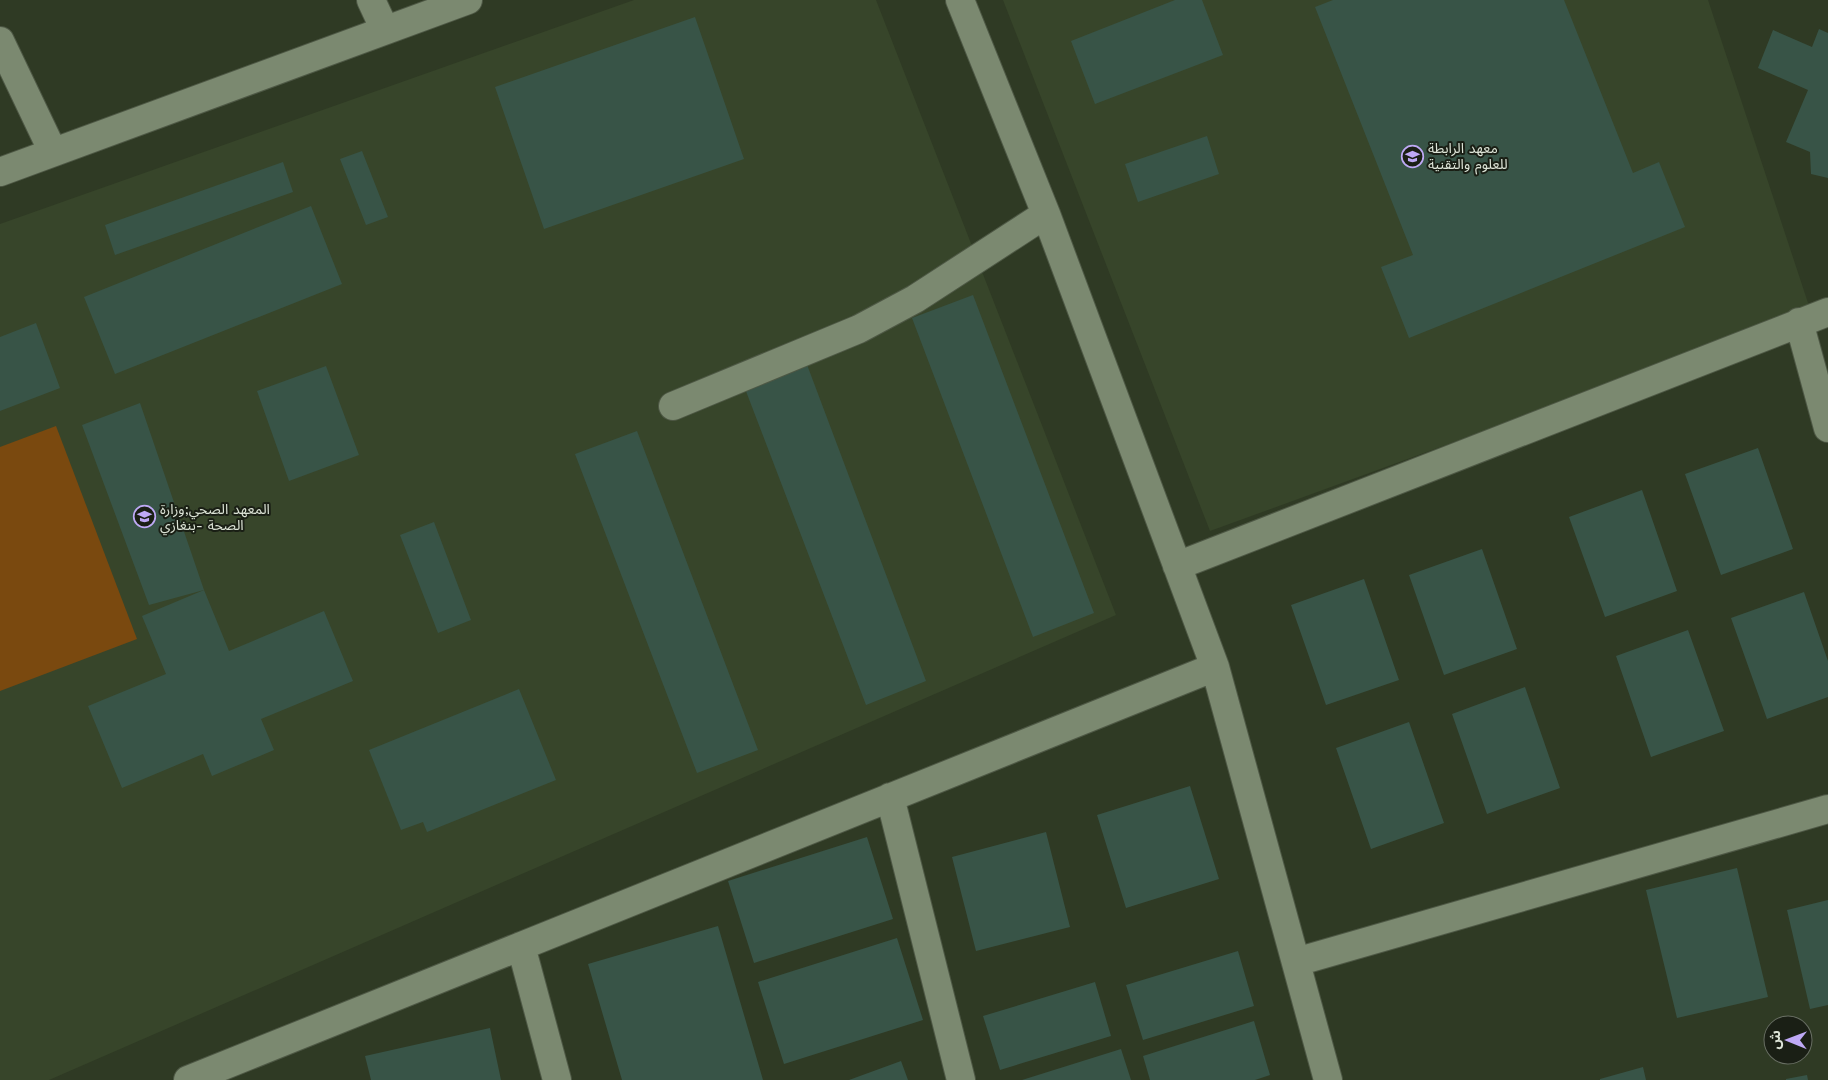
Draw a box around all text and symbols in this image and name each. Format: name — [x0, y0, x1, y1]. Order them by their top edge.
place label: معهد الرابطة للعلوم والتقنية — [1428, 140, 1508, 175]
school or university icon: معهد الرابطة للعلوم والتقنية — [1400, 144, 1424, 168]
place label: المعهد الصحي;وزارة الصحة -بنغازي — [160, 501, 270, 536]
school or university icon: المعهد الصحي;وزارة الصحة -بنغازي — [132, 505, 156, 529]
north arrow — [1763, 1015, 1813, 1065]
text: ش — [1767, 1030, 1783, 1050]

